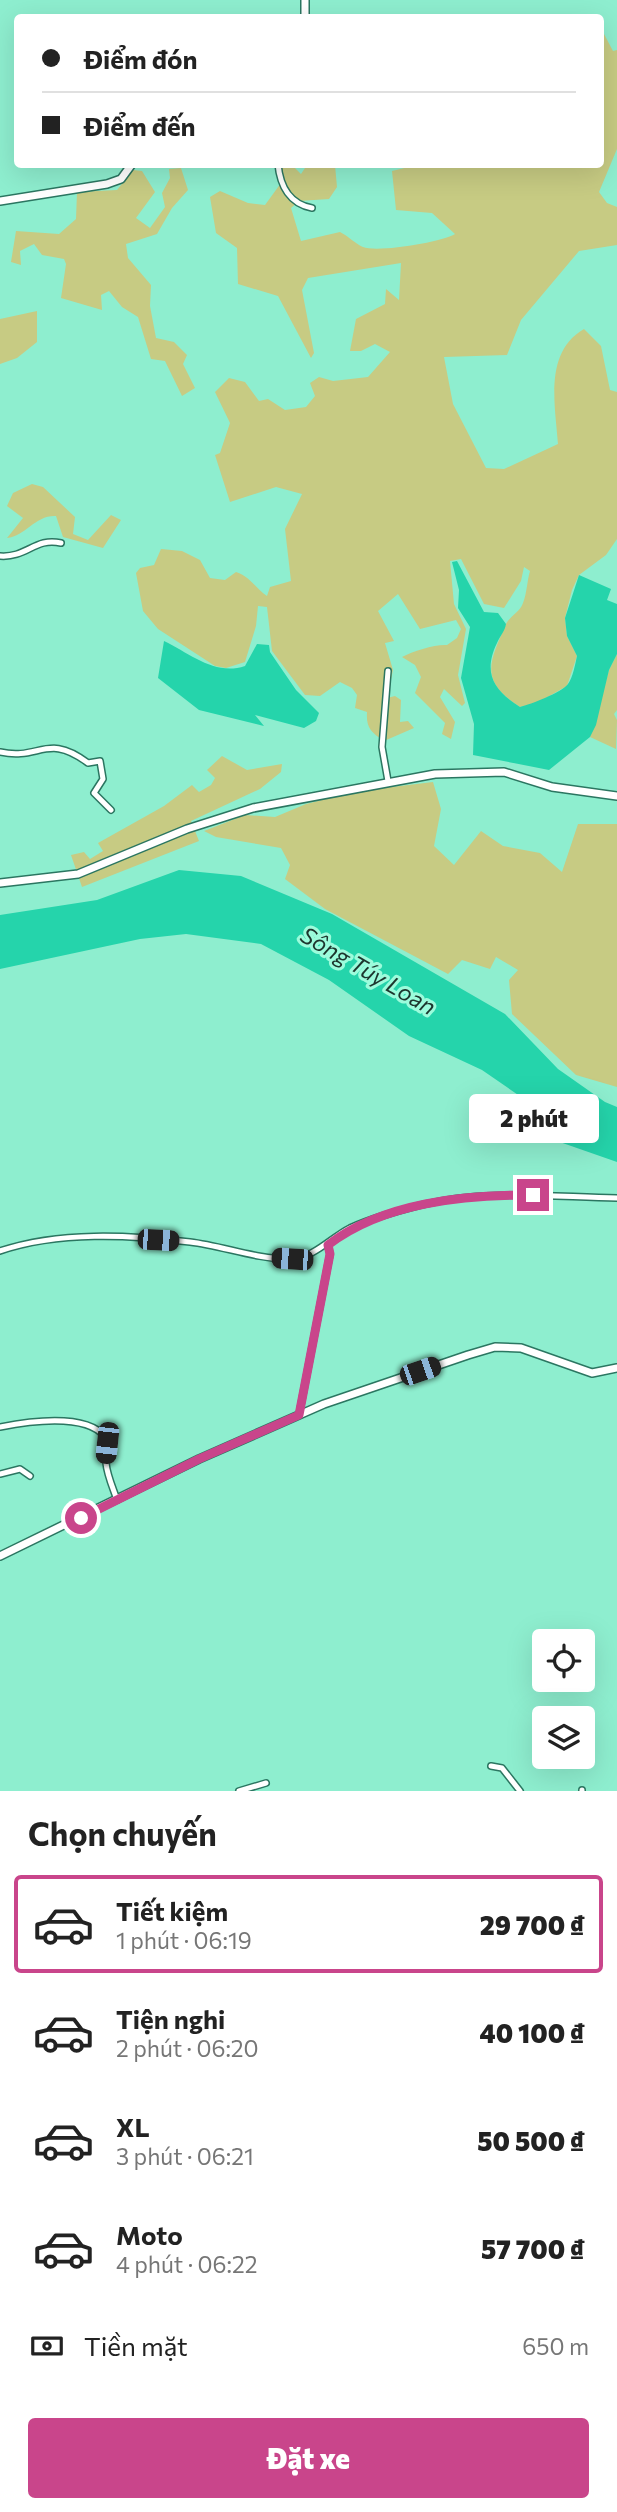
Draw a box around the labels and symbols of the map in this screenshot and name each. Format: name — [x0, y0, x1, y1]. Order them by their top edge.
water label: Sông Túy Loan — [296, 920, 441, 1020]
callout: 2 phút — [468, 1094, 598, 1142]
route end — [517, 1179, 549, 1211]
car — [137, 1228, 180, 1252]
car — [271, 1247, 314, 1271]
car — [397, 1354, 444, 1388]
car — [95, 1421, 120, 1465]
route start — [65, 1502, 97, 1534]

